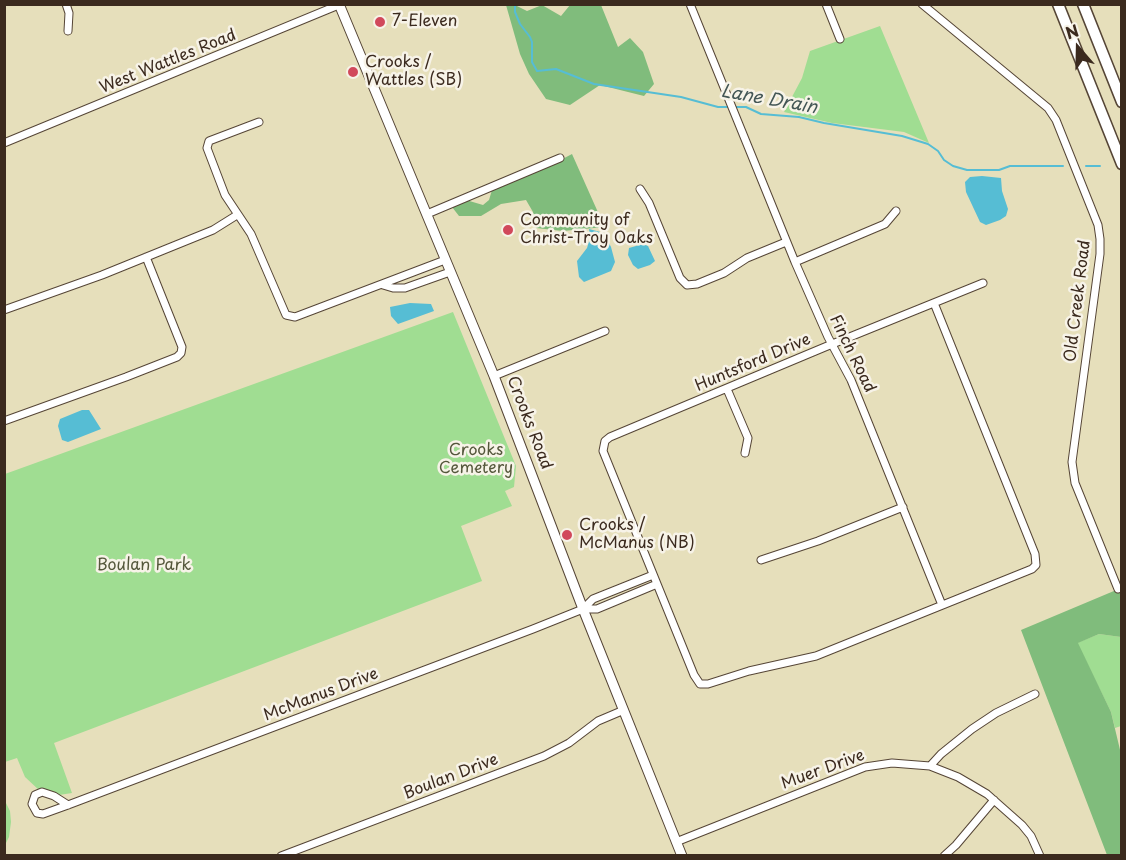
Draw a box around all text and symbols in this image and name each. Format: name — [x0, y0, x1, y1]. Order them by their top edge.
place label: 7-Eleven — [392, 12, 457, 32]
marker: 7-Eleven — [373, 15, 387, 29]
north arrow — [1048, 18, 1108, 78]
text: N — [1062, 18, 1082, 45]
street label: West Wattles Road — [97, 26, 239, 98]
place label: Crooks / Wattles (SB) — [365, 53, 462, 91]
marker: Crooks / Wattles (SB) — [346, 65, 360, 79]
water label: Lane Drain — [719, 81, 819, 119]
place label: Community of Christ-Troy Oaks — [520, 211, 653, 249]
marker: Community of Christ-Troy Oaks — [501, 223, 515, 237]
street label: Old Creek Road — [1061, 239, 1095, 363]
street label: Finch Road — [825, 312, 879, 396]
street label: Huntsford Drive — [692, 330, 814, 396]
street label: Crooks Road — [502, 374, 556, 472]
park label: Crooks Cemetery — [439, 441, 513, 479]
place label: Crooks / McManus (NB) — [579, 516, 695, 554]
marker: Crooks / McManus (NB) — [560, 528, 574, 542]
park label: Boulan Park — [97, 556, 191, 576]
street label: McManus Drive — [261, 664, 381, 726]
street label: Muer Drive — [779, 746, 867, 794]
street label: Boulan Drive — [401, 750, 501, 804]

